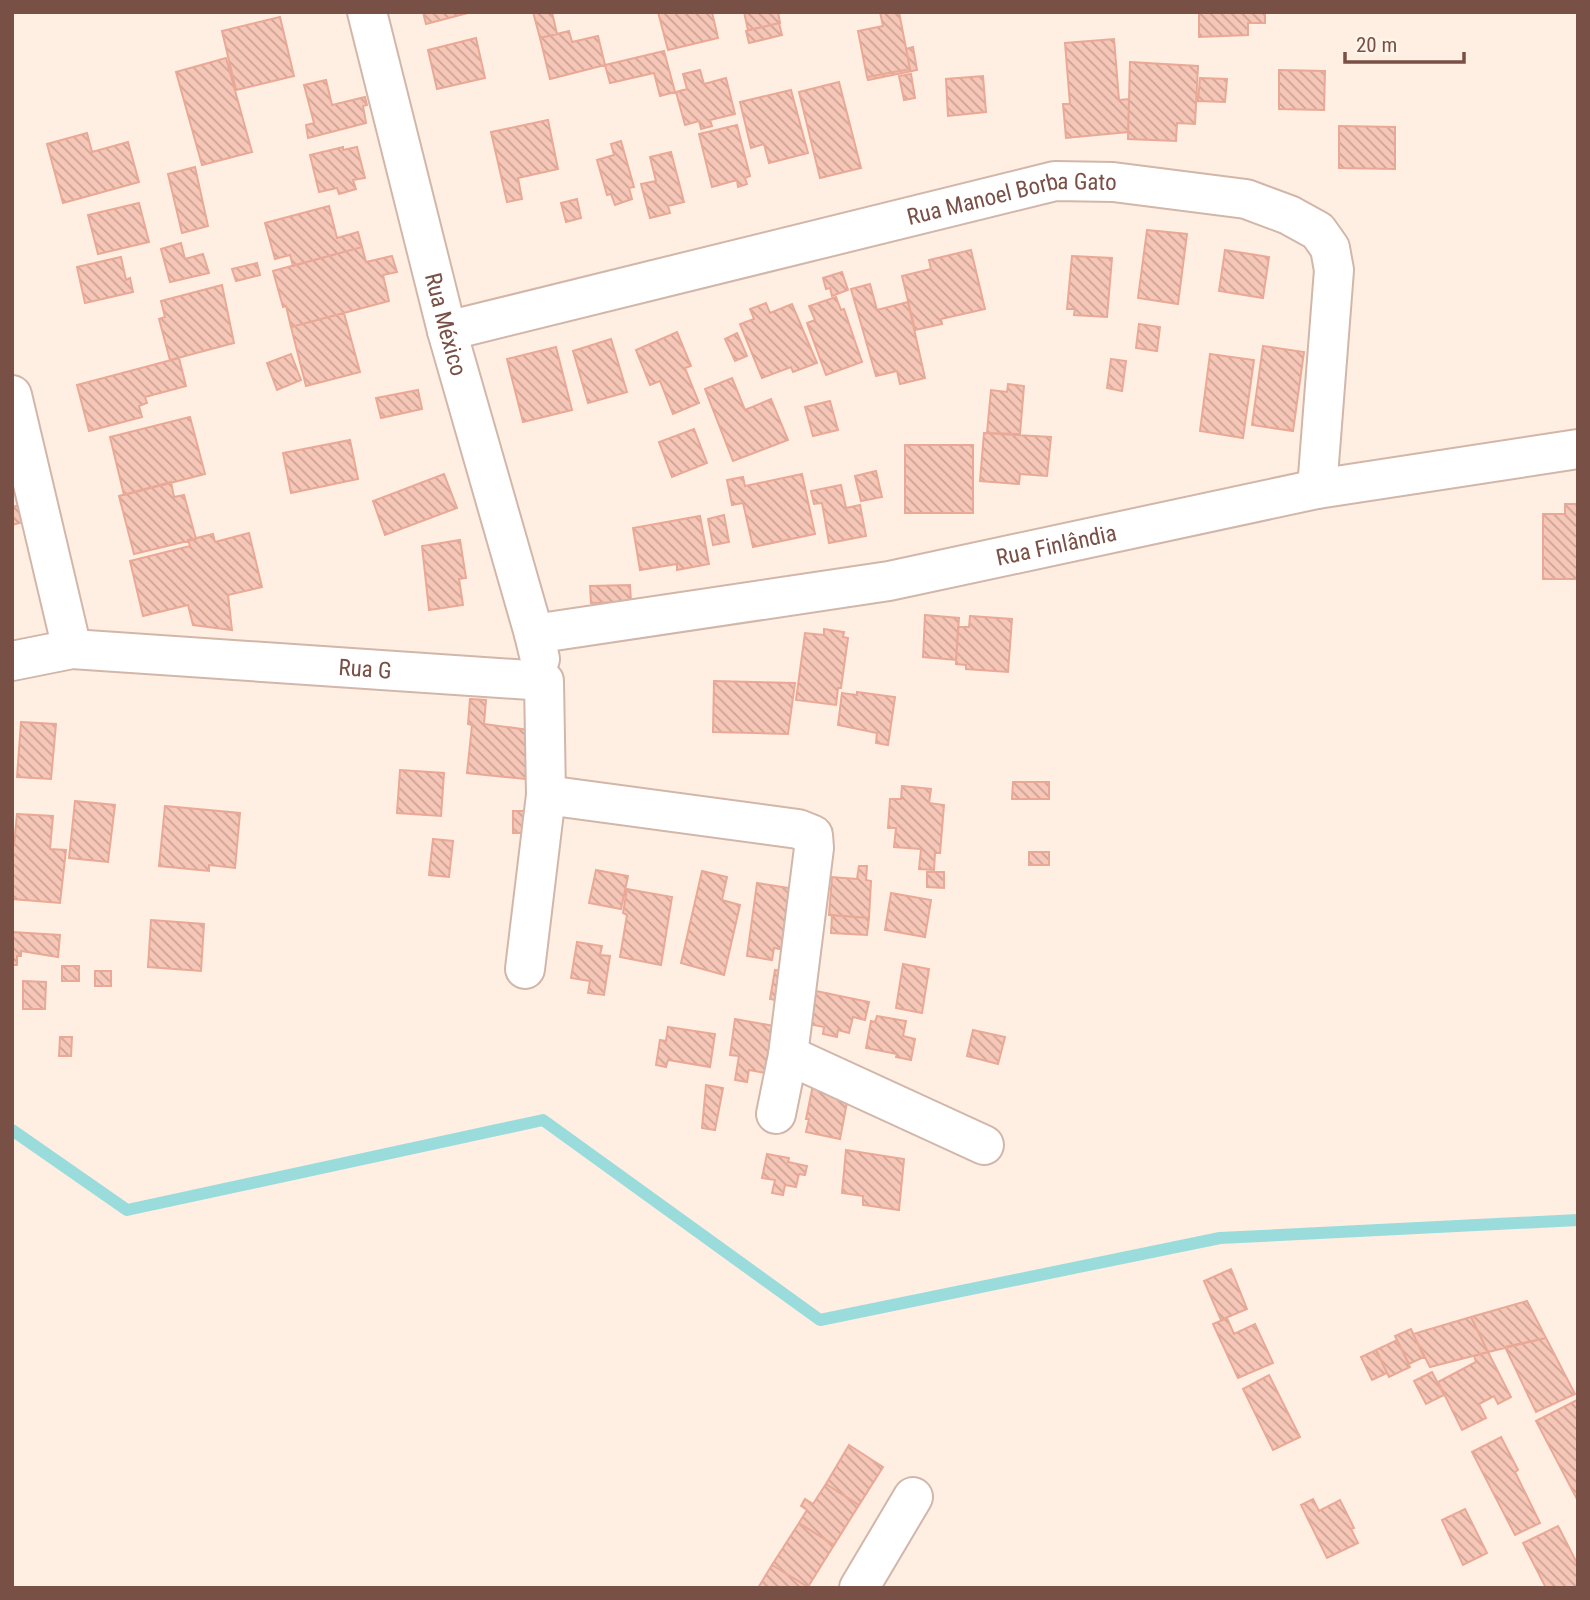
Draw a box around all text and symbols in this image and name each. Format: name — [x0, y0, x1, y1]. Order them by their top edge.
scale bar — [1345, 21, 1464, 65]
text: 20 m — [1356, 33, 1397, 57]
street label: Rua Manoel Borba Gato — [904, 168, 1117, 231]
street label: Rua México — [419, 270, 472, 379]
street label: Rua Finlândia — [994, 519, 1119, 572]
street label: Rua G — [338, 654, 393, 685]

